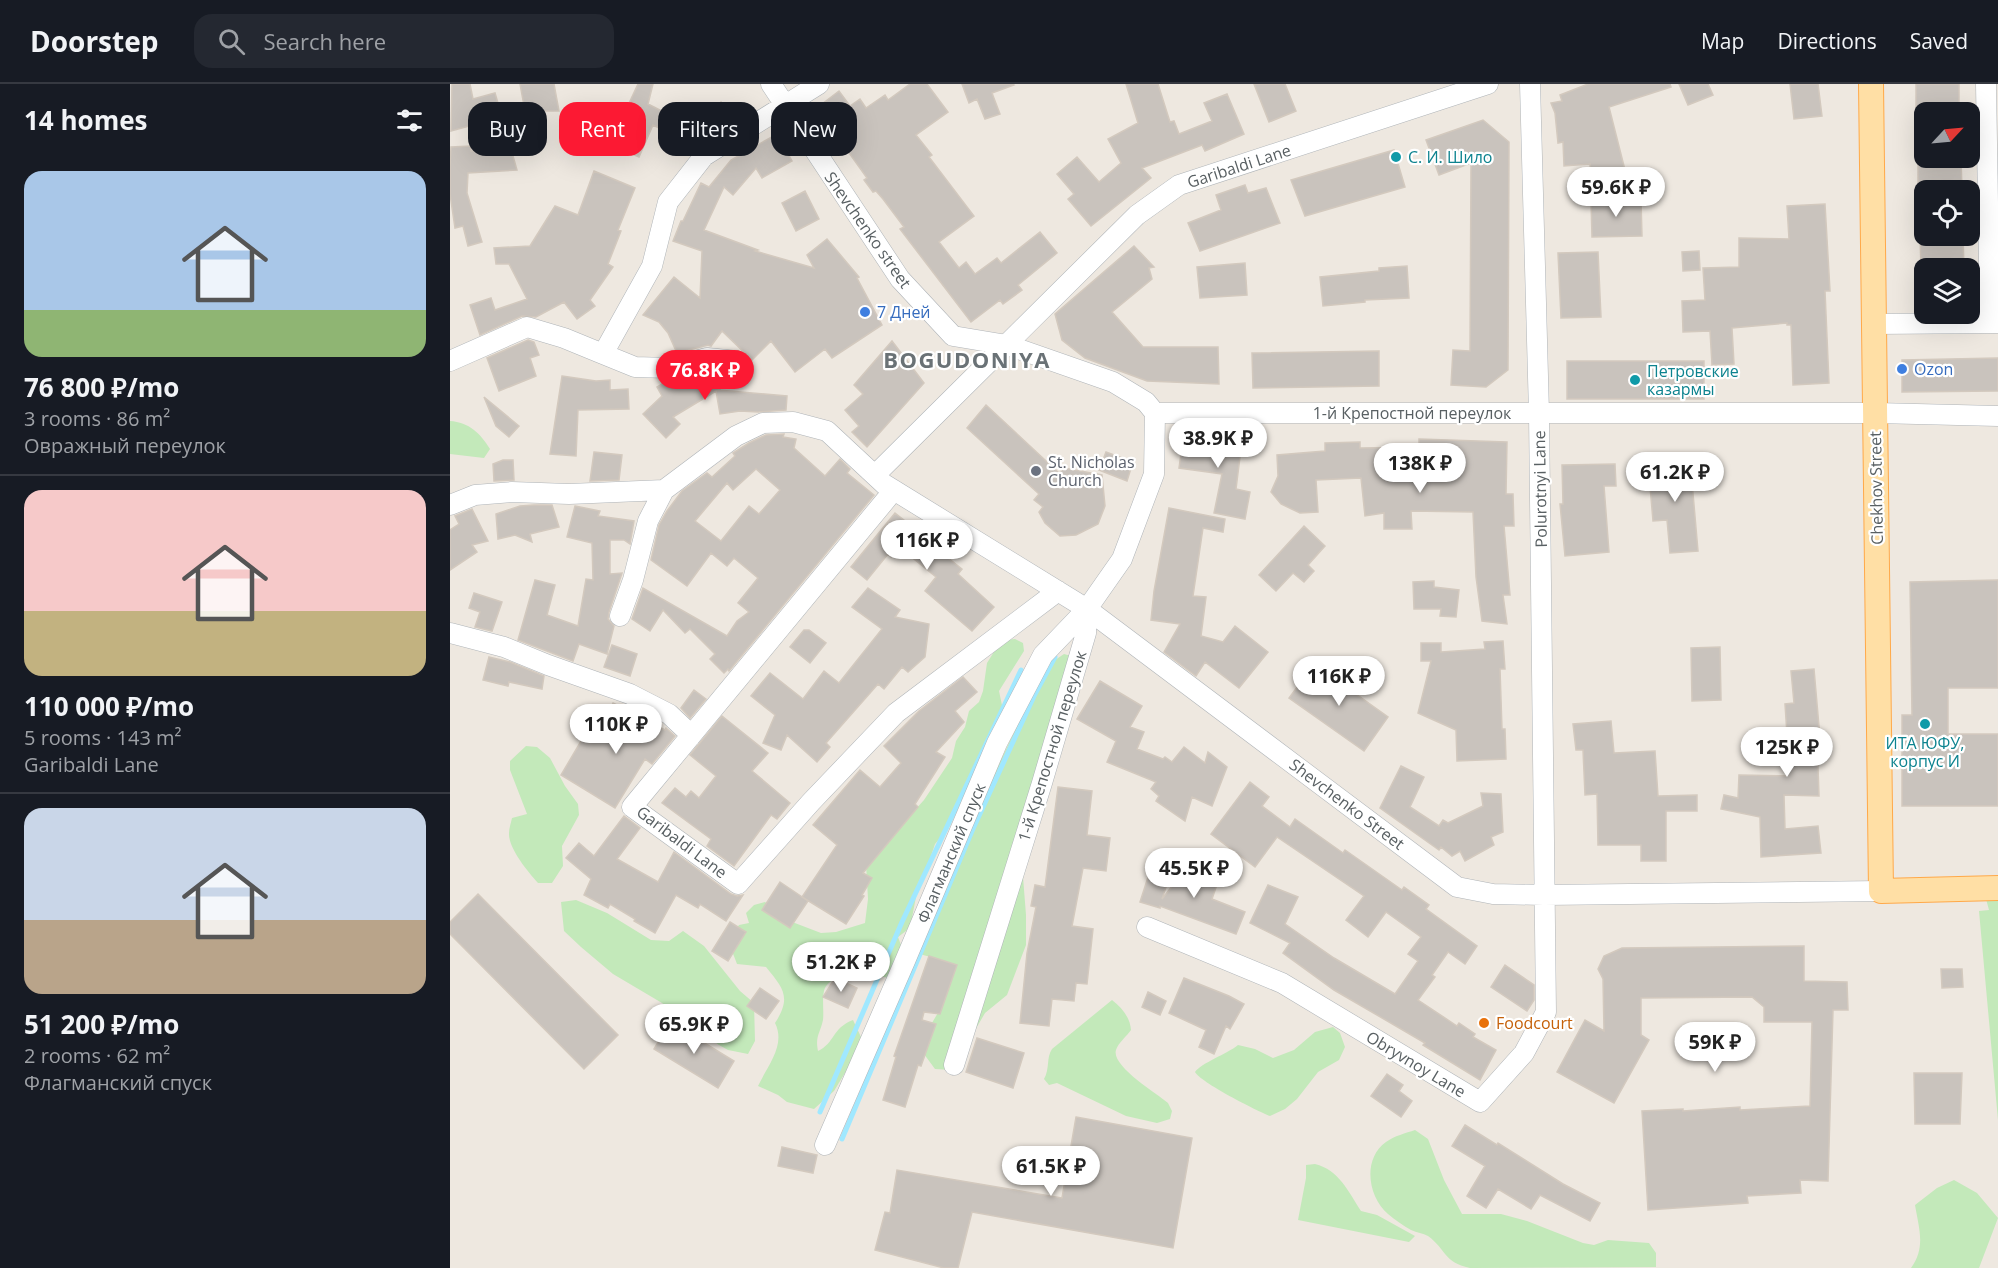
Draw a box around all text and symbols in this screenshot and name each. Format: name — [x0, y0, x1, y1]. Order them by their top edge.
search box — [194, 14, 614, 68]
text: Doorstep — [30, 22, 158, 60]
icon: search — [215, 25, 248, 58]
text: Search here — [263, 26, 386, 56]
text: Map — [1701, 27, 1744, 55]
text: Directions — [1777, 27, 1877, 55]
text: Saved — [1910, 27, 1968, 55]
text: 14 homes — [24, 102, 148, 138]
chip: Buy — [468, 102, 547, 156]
chip: Rent — [559, 102, 646, 156]
chip: Filters — [658, 102, 759, 156]
chip: New — [771, 102, 857, 156]
north arrow — [1914, 102, 1980, 168]
map controls — [1914, 102, 1980, 324]
icon: filters — [393, 104, 426, 137]
street label: Garibaldi Lane — [1184, 139, 1294, 193]
place label: С. И. Шило — [1408, 146, 1492, 168]
marker: С. И. Шило — [1389, 150, 1403, 164]
street label: Shevchenko street — [820, 167, 917, 293]
pin: 59.6K ₽ — [1561, 167, 1671, 218]
text: 59.6K ₽ — [1581, 173, 1651, 200]
button: locate — [1914, 180, 1980, 246]
icon: home — [171, 210, 279, 318]
button: layers — [1914, 258, 1980, 324]
place label: 7 Дней — [877, 301, 931, 323]
marker: 7 Дней — [858, 305, 872, 319]
district label: BOGUDONIYA — [883, 344, 1051, 374]
pin: 76.8K ₽ — [650, 350, 760, 401]
text: 76.8K ₽ — [670, 356, 740, 383]
place label: Ozon — [1914, 358, 1953, 380]
place label: Петровские казармы — [1647, 360, 1739, 400]
marker: Ozon — [1895, 362, 1909, 376]
text: 76 800 ₽/mo — [24, 369, 179, 405]
marker: Петровские казармы — [1628, 373, 1642, 387]
street label: 1-й Крепостной переулок — [1313, 402, 1512, 424]
text: 3 rooms · 86 m² — [24, 405, 170, 432]
pin: 38.9K ₽ — [1163, 418, 1273, 469]
text: 38.9K ₽ — [1183, 424, 1253, 451]
street label: Polurotnyi Lane — [1528, 430, 1552, 548]
street label: Chekhov Street — [1864, 431, 1888, 545]
text: Овражный переулок — [24, 432, 226, 459]
pin: 138K ₽ — [1371, 443, 1469, 494]
text: 138K ₽ — [1388, 449, 1452, 476]
place label: St. Nicholas Church — [1048, 451, 1135, 491]
pin: 61.2K ₽ — [1620, 452, 1730, 503]
text: 61.2K ₽ — [1640, 458, 1710, 485]
marker: St. Nicholas Church — [1029, 464, 1043, 478]
pin: 116K ₽ — [878, 520, 976, 571]
text: 116K ₽ — [895, 526, 959, 553]
icon: home — [171, 529, 279, 637]
street label: 1-й Крепостной переулок — [1012, 647, 1092, 844]
pin: 116K ₽ — [1290, 656, 1388, 707]
text: 116K ₽ — [1307, 662, 1371, 689]
text: 110 000 ₽/mo — [24, 688, 194, 724]
pin: 110K ₽ — [567, 704, 665, 755]
text: 110K ₽ — [584, 710, 648, 737]
marker: ИТА ЮФУ, корпус И — [1918, 717, 1932, 731]
text: 5 rooms · 143 m² — [24, 724, 182, 751]
pin: 125K ₽ — [1738, 727, 1836, 778]
place label: ИТА ЮФУ, корпус И — [1886, 732, 1964, 772]
text: 125K ₽ — [1755, 733, 1819, 760]
text: Garibaldi Lane — [24, 751, 159, 778]
street label: Shevchenko Street — [1285, 753, 1409, 855]
street label: Флагманский спуск — [911, 779, 991, 927]
street label: Garibaldi Lane — [632, 801, 732, 883]
icon: home — [171, 847, 279, 955]
pin: 45.5K ₽ — [1139, 848, 1249, 899]
text: 45.5K ₽ — [1159, 854, 1229, 881]
pin: 51.2K ₽ — [786, 942, 896, 993]
text: 51.2K ₽ — [806, 948, 876, 975]
pin: 65.9K ₽ — [639, 1004, 749, 1055]
text: 51 200 ₽/mo — [24, 1006, 179, 1042]
text: 65.9K ₽ — [659, 1010, 729, 1037]
place label: Foodcourt — [1496, 1012, 1573, 1034]
marker: Foodcourt — [1477, 1016, 1491, 1030]
pin: 59K ₽ — [1673, 1022, 1757, 1073]
street label: Obryvnoy Lane — [1362, 1026, 1470, 1102]
text: 59K ₽ — [1689, 1028, 1742, 1055]
text: 2 rooms · 62 m² — [24, 1042, 170, 1069]
text: Флагманский спуск — [24, 1069, 212, 1096]
pin: 61.5K ₽ — [996, 1146, 1106, 1197]
text: 61.5K ₽ — [1016, 1152, 1086, 1179]

